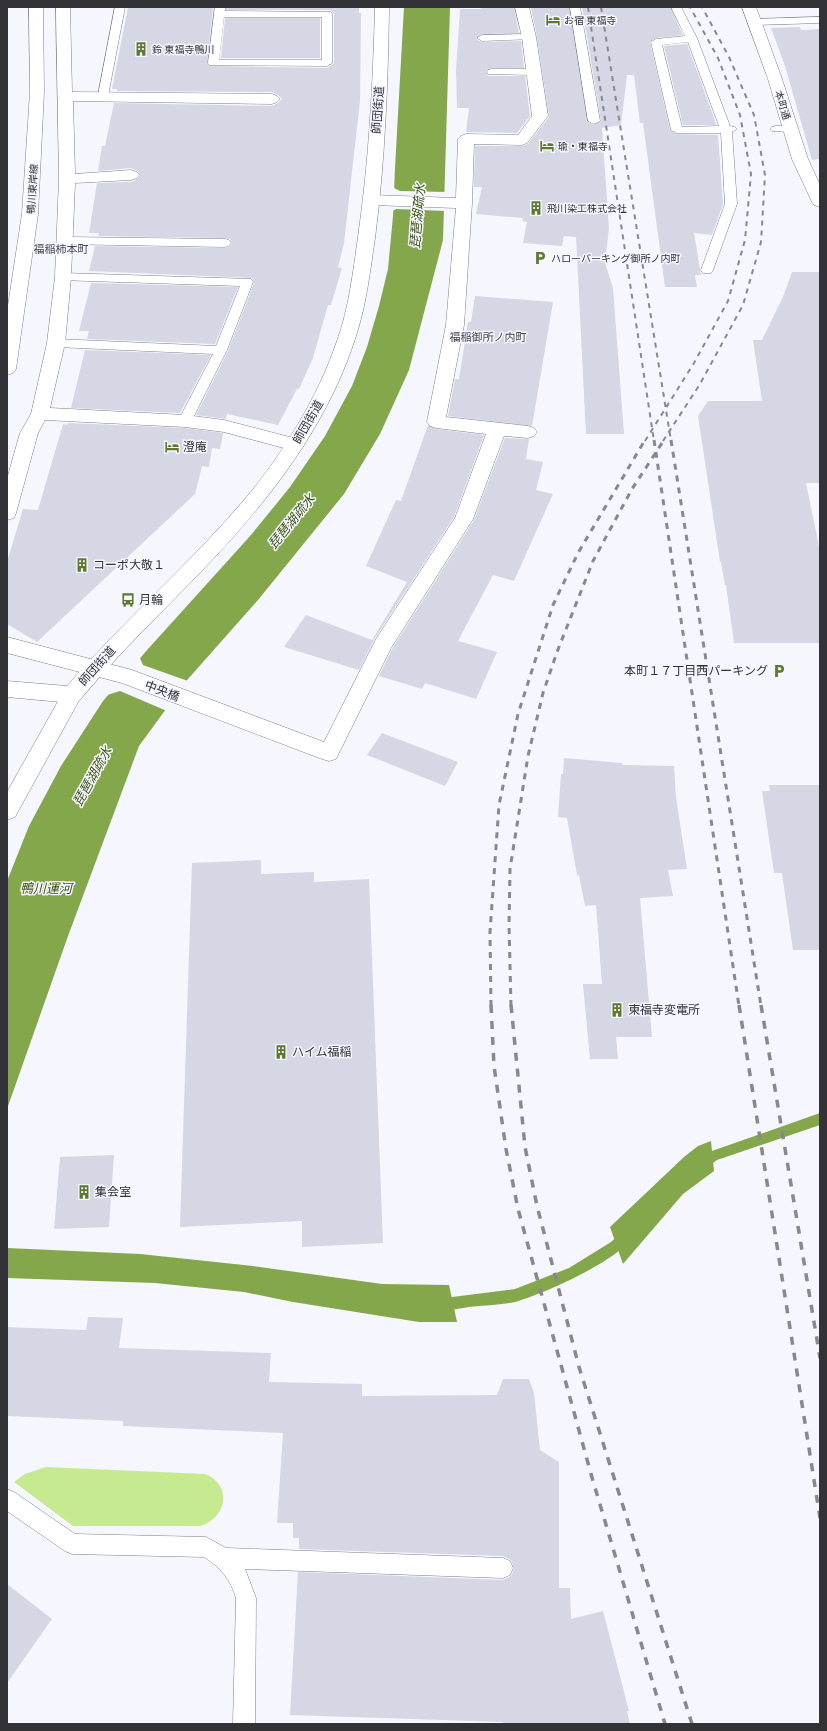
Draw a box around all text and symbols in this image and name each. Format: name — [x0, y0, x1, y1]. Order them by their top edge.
hotel icon: お宿 東福寺 — [545, 12, 561, 28]
place label: お宿 東福寺 — [564, 14, 616, 27]
building icon: 鈴 東福寺鴨川 — [133, 41, 149, 57]
place label: 鈴 東福寺鴨川 — [152, 43, 214, 56]
street label: 師団街道 — [369, 86, 387, 134]
street label: 本町通 — [772, 89, 793, 121]
hotel icon: 瑜・東福寺 — [539, 138, 555, 154]
place label: 瑜・東福寺 — [558, 140, 608, 153]
street label: 鴨川東岸線 — [24, 164, 41, 214]
water label: 琵琶湖疏水 — [407, 181, 428, 249]
building icon: 飛川染工株式会社 — [528, 200, 544, 216]
place label: 飛川染工株式会社 — [547, 202, 627, 215]
district label: 福稲柿本町 — [34, 243, 89, 256]
parking icon: ハローパーキング御所ノ内町 — [532, 250, 548, 266]
place label: ハローパーキング御所ノ内町 — [551, 252, 681, 265]
district label: 福稲御所ノ内町 — [450, 331, 527, 344]
street label: 師団街道 — [290, 398, 326, 446]
hotel icon: 澄庵 — [164, 439, 180, 455]
place label: 澄庵 — [183, 440, 207, 454]
water label: 琵琶湖疏水 — [265, 490, 319, 551]
building icon: コーポ大敬１ — [74, 557, 90, 573]
place label: コーポ大敬１ — [93, 558, 165, 572]
bus stop icon: 月輪 — [120, 592, 136, 608]
place label: 月輪 — [139, 593, 163, 607]
street label: 師団街道 — [76, 643, 118, 689]
parking icon: 本町１７丁目西パーキング — [771, 663, 787, 679]
place label: 本町１７丁目西パーキング — [624, 664, 768, 678]
street label: 中央橋 — [143, 678, 181, 704]
water label: 琵琶湖疏水 — [70, 742, 116, 808]
water label: 鴨川運河 — [20, 881, 75, 896]
building icon: 東福寺変電所 — [609, 1002, 625, 1018]
place label: 東福寺変電所 — [628, 1003, 700, 1017]
building icon: ハイム福稲 — [273, 1044, 289, 1060]
place label: ハイム福稲 — [292, 1045, 352, 1059]
building icon: 集会室 — [76, 1184, 92, 1200]
place label: 集会室 — [95, 1185, 131, 1199]

